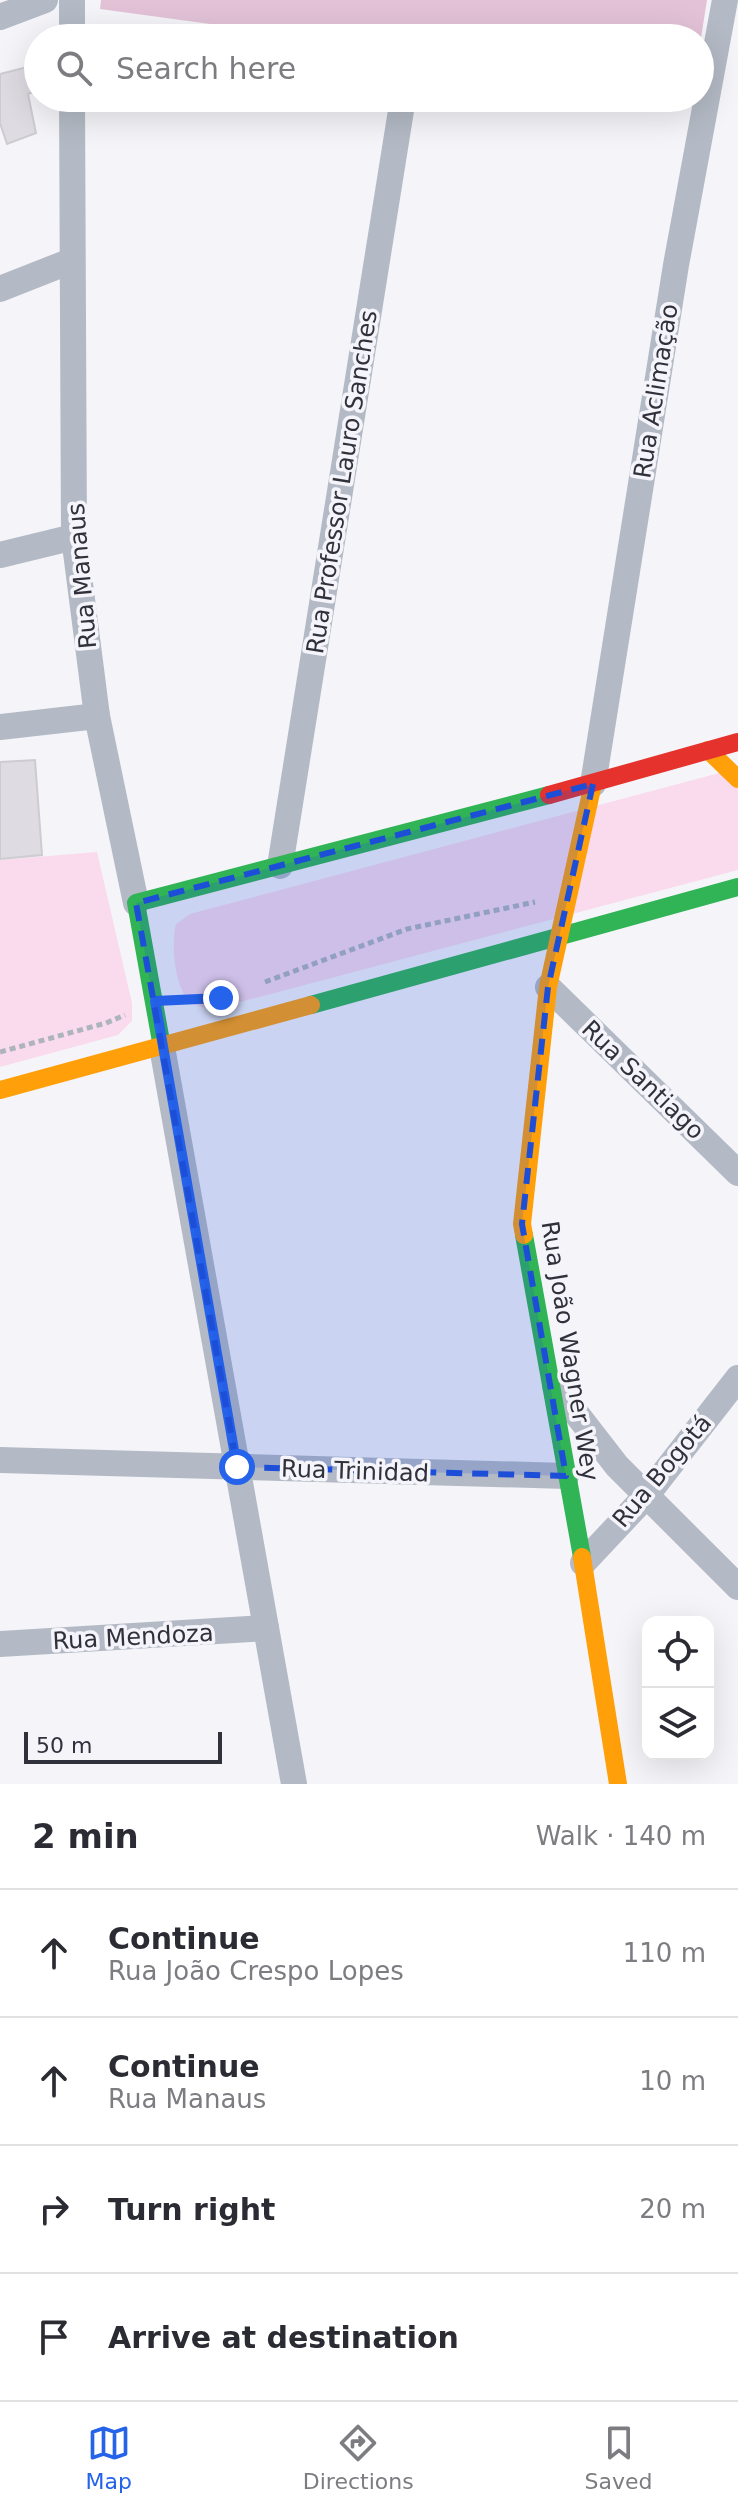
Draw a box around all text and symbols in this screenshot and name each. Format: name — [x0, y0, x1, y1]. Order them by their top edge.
search box — [24, 24, 714, 112]
icon: search — [52, 46, 96, 90]
text: Search here — [116, 51, 296, 86]
street label: Rua Aclimação — [628, 302, 684, 480]
street label: Rua Professor Lauro Sanches — [301, 308, 383, 656]
street label: Rua Manaus — [62, 502, 102, 650]
route end — [203, 980, 239, 1016]
street label: Rua Santiago — [576, 1015, 710, 1145]
street label: Rua João Wagner Wey — [536, 1219, 604, 1483]
street label: Rua Bogotá — [607, 1409, 717, 1533]
route start — [219, 1449, 255, 1485]
street label: Rua Trinidad — [281, 1454, 429, 1488]
map controls — [642, 1616, 714, 1760]
button: locate — [642, 1616, 714, 1688]
street label: Rua Mendoza — [52, 1619, 214, 1655]
button: layers — [642, 1688, 714, 1760]
scale bar — [24, 1728, 222, 1764]
text: 50 m — [36, 1733, 92, 1758]
text: 2 min — [32, 1816, 139, 1856]
text: Walk · 140 m — [536, 1821, 706, 1851]
text: Continue — [108, 1921, 260, 1956]
icon: ahead — [32, 1931, 76, 1975]
text: 110 m — [623, 1938, 706, 1968]
text: Rua João Crespo Lopes — [108, 1956, 404, 1986]
text: Continue — [108, 2049, 260, 2084]
icon: ahead — [32, 2059, 76, 2103]
text: 10 m — [639, 2066, 706, 2096]
text: Rua Manaus — [108, 2084, 266, 2114]
icon: right — [32, 2187, 76, 2231]
text: Turn right — [108, 2192, 275, 2227]
text: 20 m — [639, 2194, 706, 2224]
icon: arrive — [32, 2315, 76, 2359]
text: Arrive at destination — [108, 2320, 459, 2355]
tab: Map — [85, 2421, 132, 2494]
tab: Directions — [303, 2421, 414, 2494]
tab: Saved — [585, 2421, 653, 2494]

